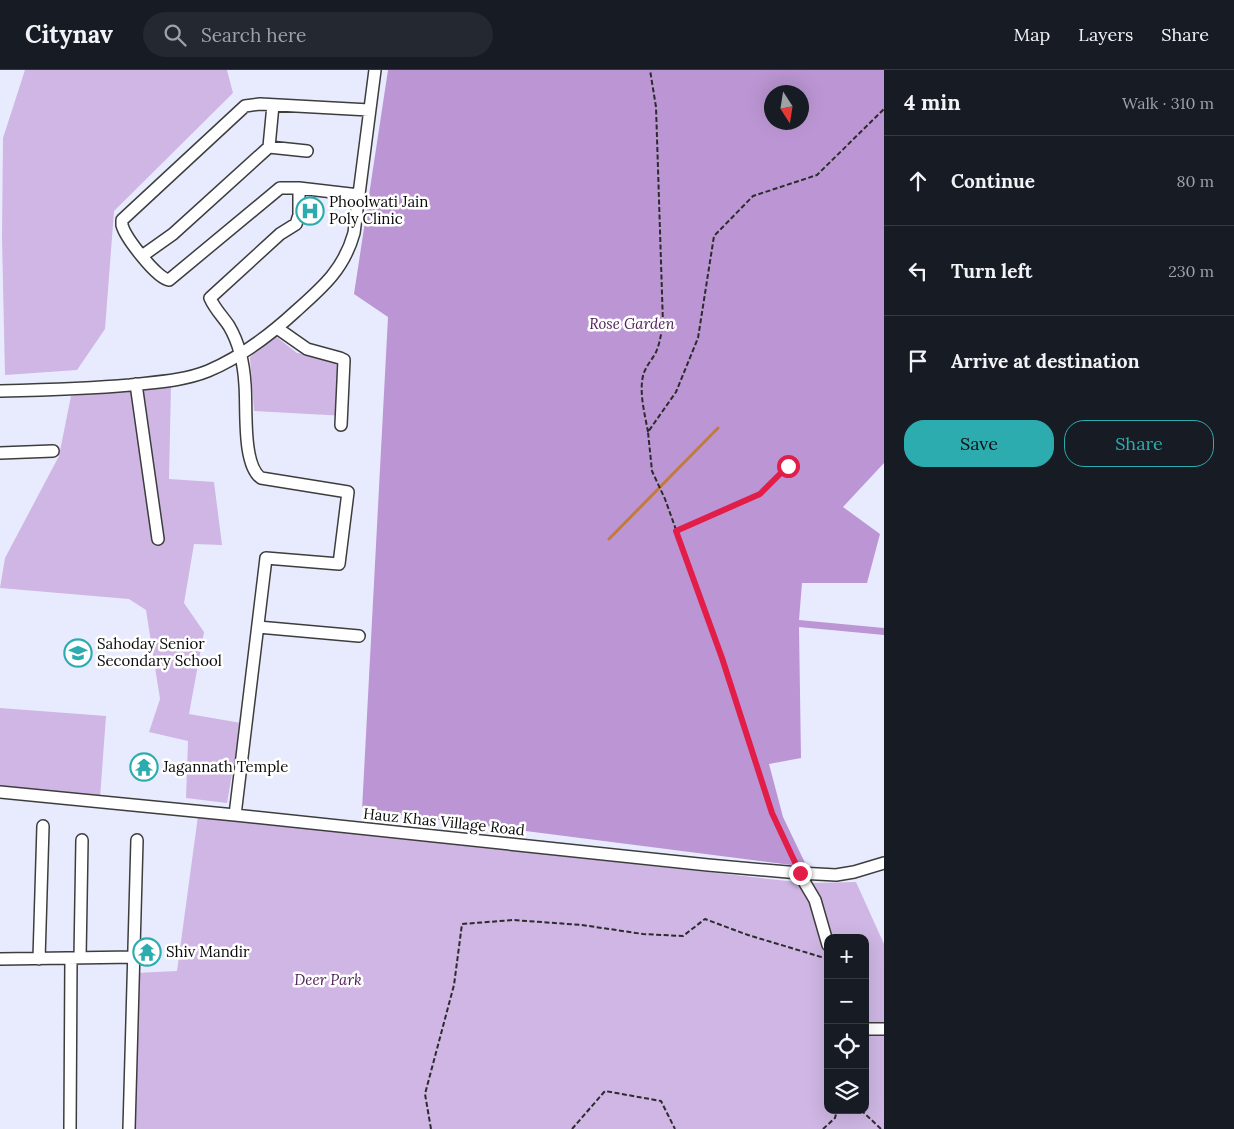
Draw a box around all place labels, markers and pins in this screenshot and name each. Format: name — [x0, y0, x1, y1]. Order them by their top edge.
place label: Phoolwati Jain Poly Clinic — [329, 192, 428, 228]
hospital icon: Phoolwati Jain Poly Clinic — [295, 196, 325, 226]
place label: Sahoday Senior Secondary School — [97, 634, 222, 670]
school or university icon: Sahoday Senior Secondary School — [63, 638, 93, 668]
temple icon: Jagannath Temple — [129, 752, 159, 782]
place label: Jagannath Temple — [162, 757, 288, 776]
temple icon: Shiv Mandir — [132, 937, 162, 967]
place label: Shiv Mandir — [166, 942, 250, 961]

